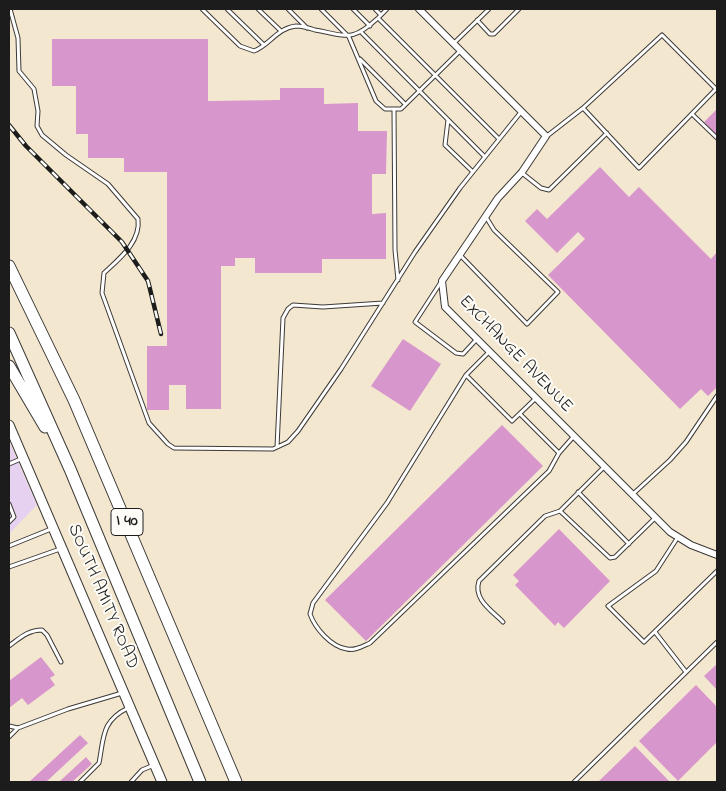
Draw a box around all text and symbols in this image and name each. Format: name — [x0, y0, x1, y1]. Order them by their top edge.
street label: EXCHANGE AVENUE — [453, 292, 577, 418]
road number: I 40 — [111, 508, 143, 536]
street label: SOUTH AMITY ROAD — [62, 521, 142, 673]

